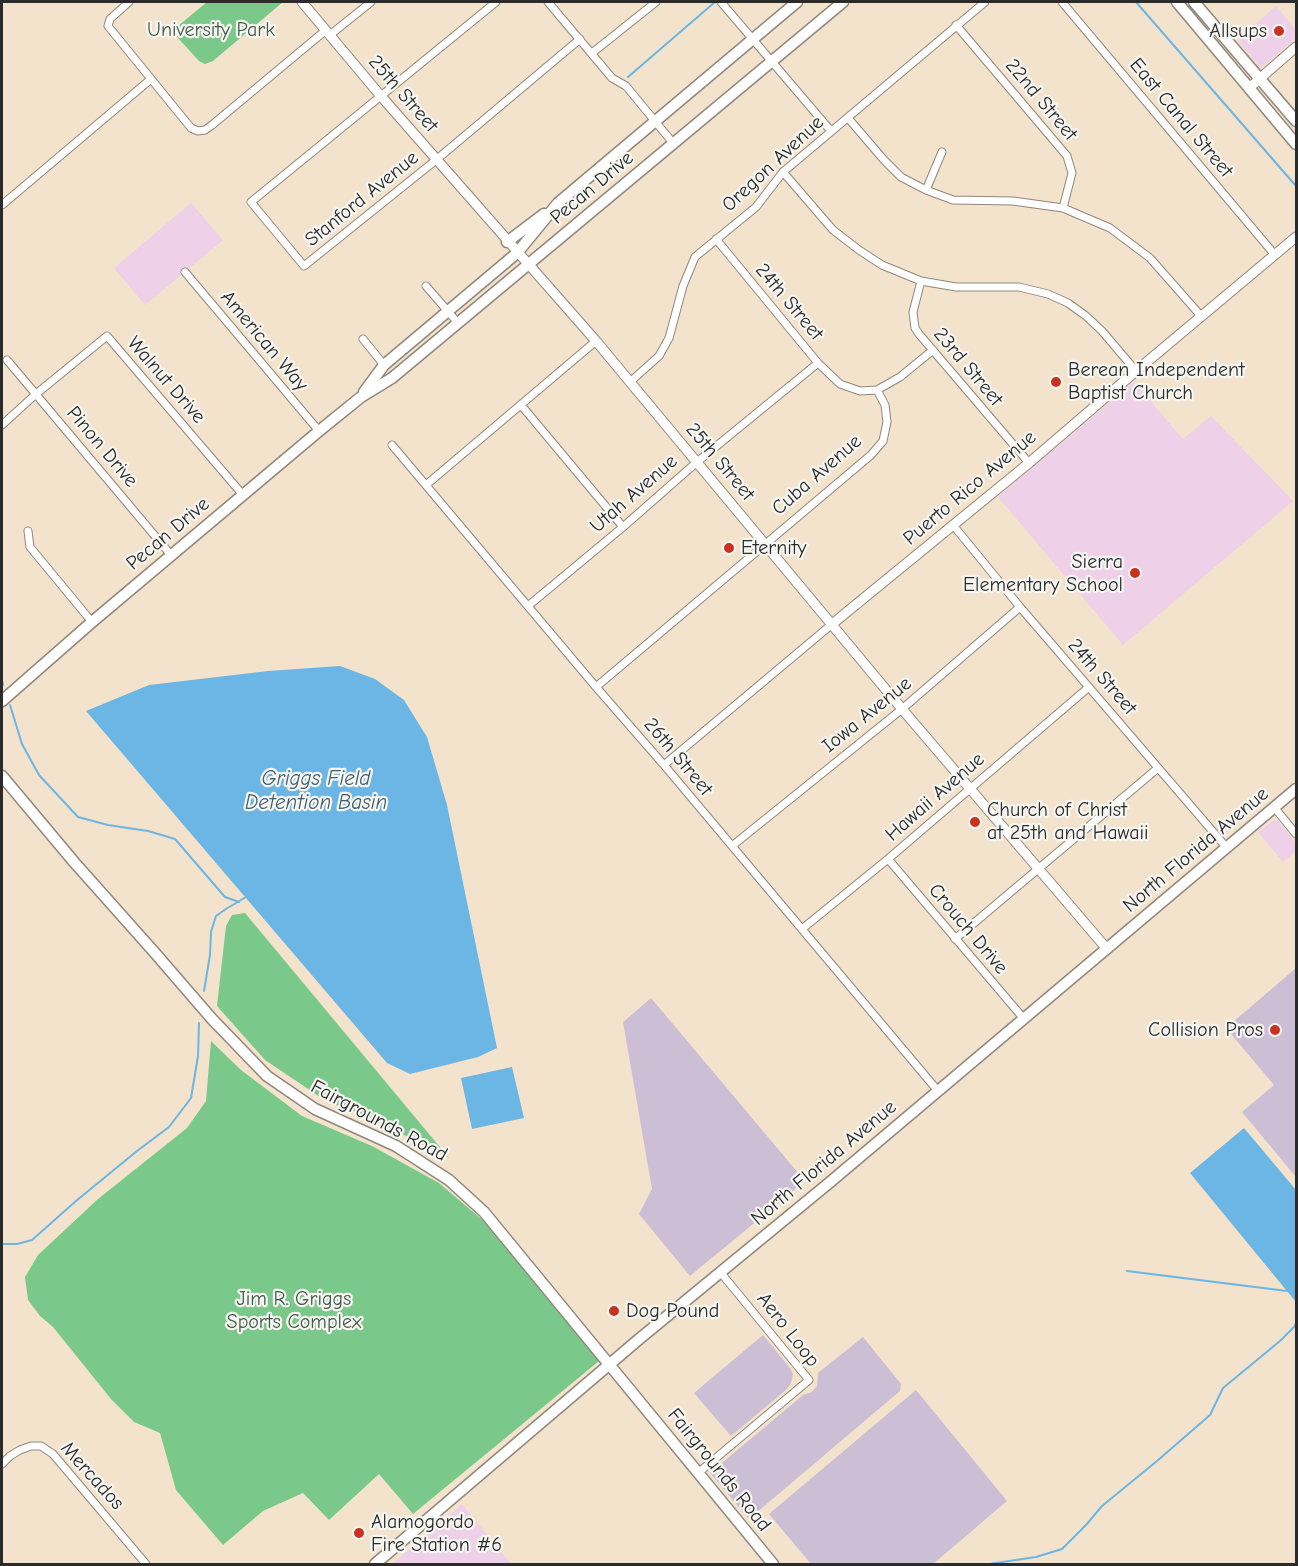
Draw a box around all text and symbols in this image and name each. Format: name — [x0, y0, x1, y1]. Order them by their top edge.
park label: University Park — [147, 18, 275, 42]
place label: Allsups — [1209, 19, 1267, 43]
marker: Allsups — [1272, 24, 1286, 38]
street label: 25th Street — [363, 50, 443, 138]
street label: 22nd Street — [1000, 54, 1082, 146]
street label: East Canal Street — [1124, 54, 1238, 182]
street label: Oregon Avenue — [717, 111, 829, 217]
street label: Stanford Avenue — [300, 146, 424, 252]
street label: Pecan Drive — [546, 146, 638, 230]
street label: 24th Street — [750, 259, 828, 345]
street label: American Way — [215, 286, 313, 396]
street label: 23rd Street — [928, 323, 1008, 411]
street label: Walnut Drive — [122, 332, 210, 428]
place label: Berean Independent Baptist Church — [1068, 358, 1245, 405]
marker: Berean Independent Baptist Church — [1049, 375, 1063, 389]
street label: Pinon Drive — [61, 402, 143, 492]
street label: 25th Street — [680, 418, 760, 506]
street label: Puerto Rico Avenue — [899, 425, 1041, 551]
street label: Cuba Avenue — [767, 429, 867, 521]
street label: Utah Avenue — [586, 450, 682, 538]
street label: Pecan Drive — [122, 492, 214, 576]
place label: Eternity — [741, 536, 806, 560]
marker: Eternity — [722, 541, 736, 555]
place label: Sierra Elementary School — [963, 550, 1123, 597]
marker: Sierra Elementary School — [1128, 566, 1142, 580]
street label: 24th Street — [1062, 634, 1142, 720]
street label: Iowa Avenue — [818, 672, 916, 758]
street label: 26th Street — [638, 713, 718, 801]
street label: Hawaii Avenue — [881, 747, 989, 847]
water label: Griggs Field Detention Basin — [245, 766, 387, 816]
street label: North Florida Avenue — [1118, 782, 1274, 918]
place label: Church of Christ at 25th and Hawaii — [987, 798, 1149, 845]
marker: Church of Christ at 25th and Hawaii — [968, 815, 982, 829]
street label: Crouch Drive — [923, 879, 1013, 979]
place label: Collision Pros — [1148, 1018, 1263, 1042]
marker: Collision Pros — [1268, 1023, 1282, 1037]
street label: Fairgrounds Road — [307, 1075, 451, 1167]
street label: North Florida Avenue — [746, 1095, 902, 1231]
park label: Jim R. Griggs Sports Complex — [227, 1287, 361, 1334]
street label: Aero Loop — [751, 1288, 825, 1372]
place label: Dog Pound — [626, 1299, 719, 1323]
marker: Dog Pound — [607, 1304, 621, 1318]
street label: Fairgrounds Road — [662, 1404, 776, 1536]
street label: Mercados — [55, 1437, 129, 1515]
place label: Alamogordo Fire Station #6 — [371, 1510, 502, 1557]
marker: Alamogordo Fire Station #6 — [352, 1526, 366, 1540]

